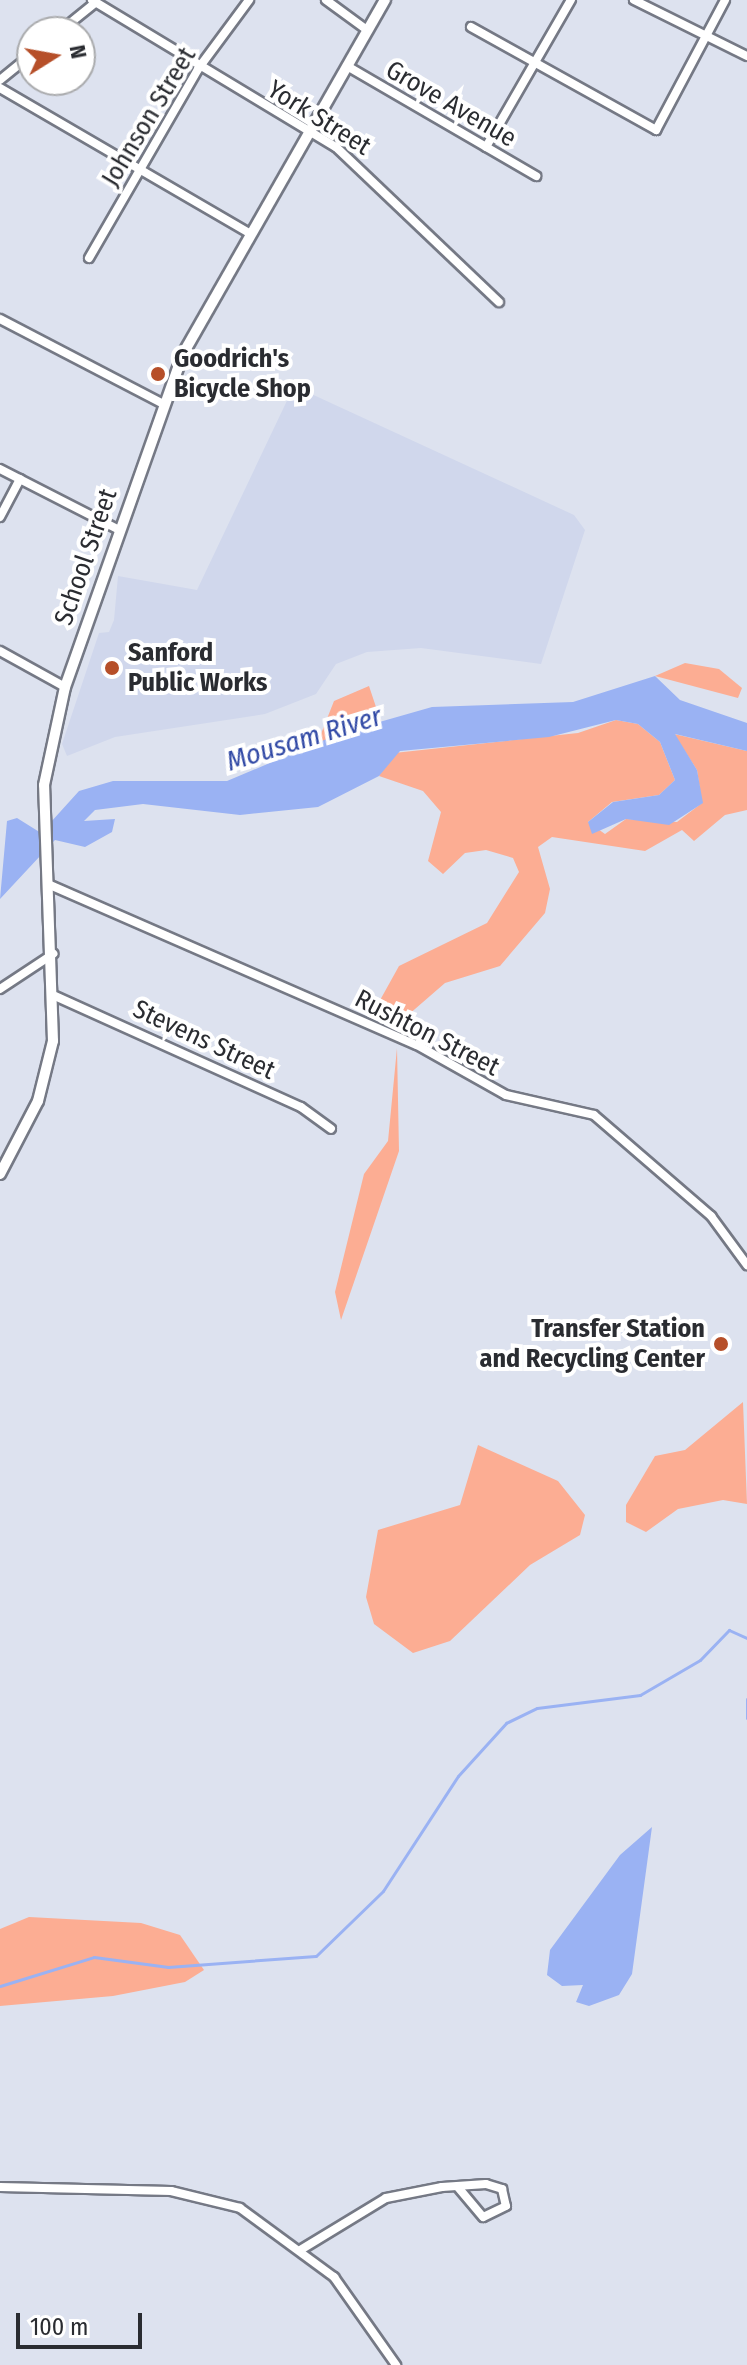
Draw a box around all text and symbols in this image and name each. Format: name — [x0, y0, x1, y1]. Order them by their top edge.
north arrow — [16, 16, 96, 96]
street label: Johnson Street — [95, 42, 203, 192]
text: N — [64, 43, 93, 61]
street label: Grove Avenue — [380, 54, 522, 154]
street label: York Street — [261, 74, 377, 162]
place label: Goodrich's Bicycle Shop — [174, 343, 311, 404]
marker: Goodrich's Bicycle Shop — [149, 365, 167, 383]
street label: School Street — [48, 485, 124, 629]
place label: Sanford Public Works — [128, 637, 267, 698]
marker: Sanford Public Works — [103, 659, 121, 677]
water label: Mousam River — [222, 699, 386, 779]
street label: Rushton Street — [349, 983, 505, 1083]
street label: Stevens Street — [128, 994, 280, 1086]
place label: Transfer Station and Recycling Center — [480, 1313, 705, 1374]
marker: Transfer Station and Recycling Center — [712, 1335, 730, 1353]
scale bar — [20, 2297, 146, 2347]
text: 100 m — [30, 2313, 88, 2341]

